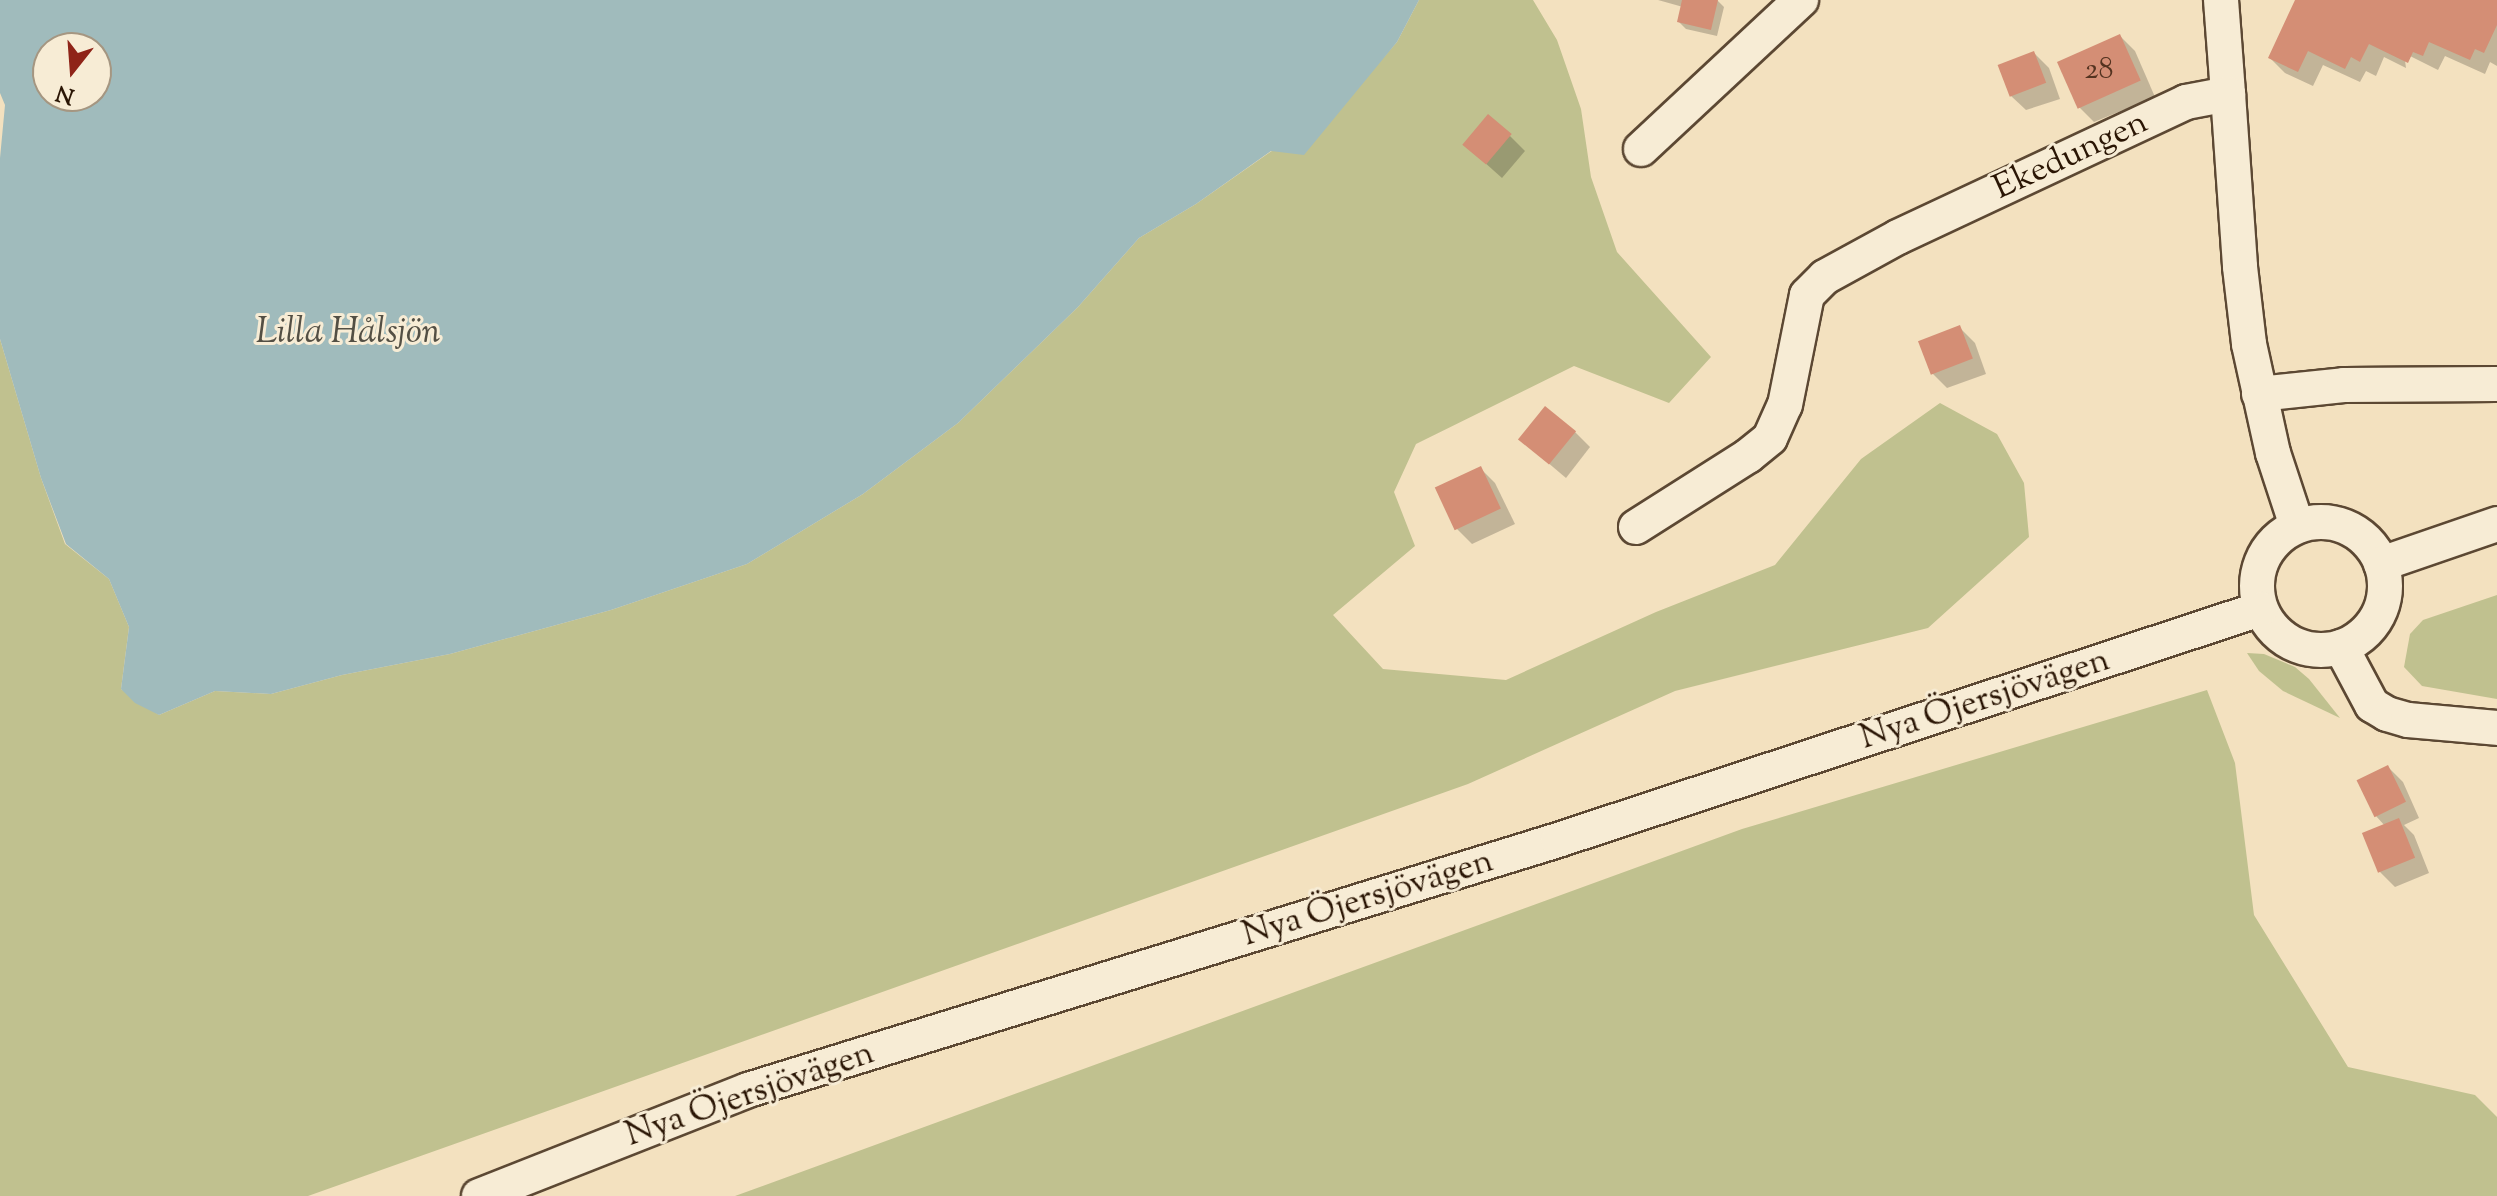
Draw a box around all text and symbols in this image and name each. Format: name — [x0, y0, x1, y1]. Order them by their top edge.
north arrow — [32, 32, 112, 112]
house number: 28 — [2084, 53, 2114, 89]
text: N — [52, 75, 79, 111]
street label: Ekedungen — [1987, 103, 2155, 209]
water label: Lilla Hålsjön — [256, 312, 440, 356]
street label: Nya Öjersjövägen — [1855, 640, 2115, 760]
street label: Nya Öjersjövägen — [1238, 842, 1498, 956]
street label: Nya Öjersjövägen — [621, 1033, 879, 1157]

